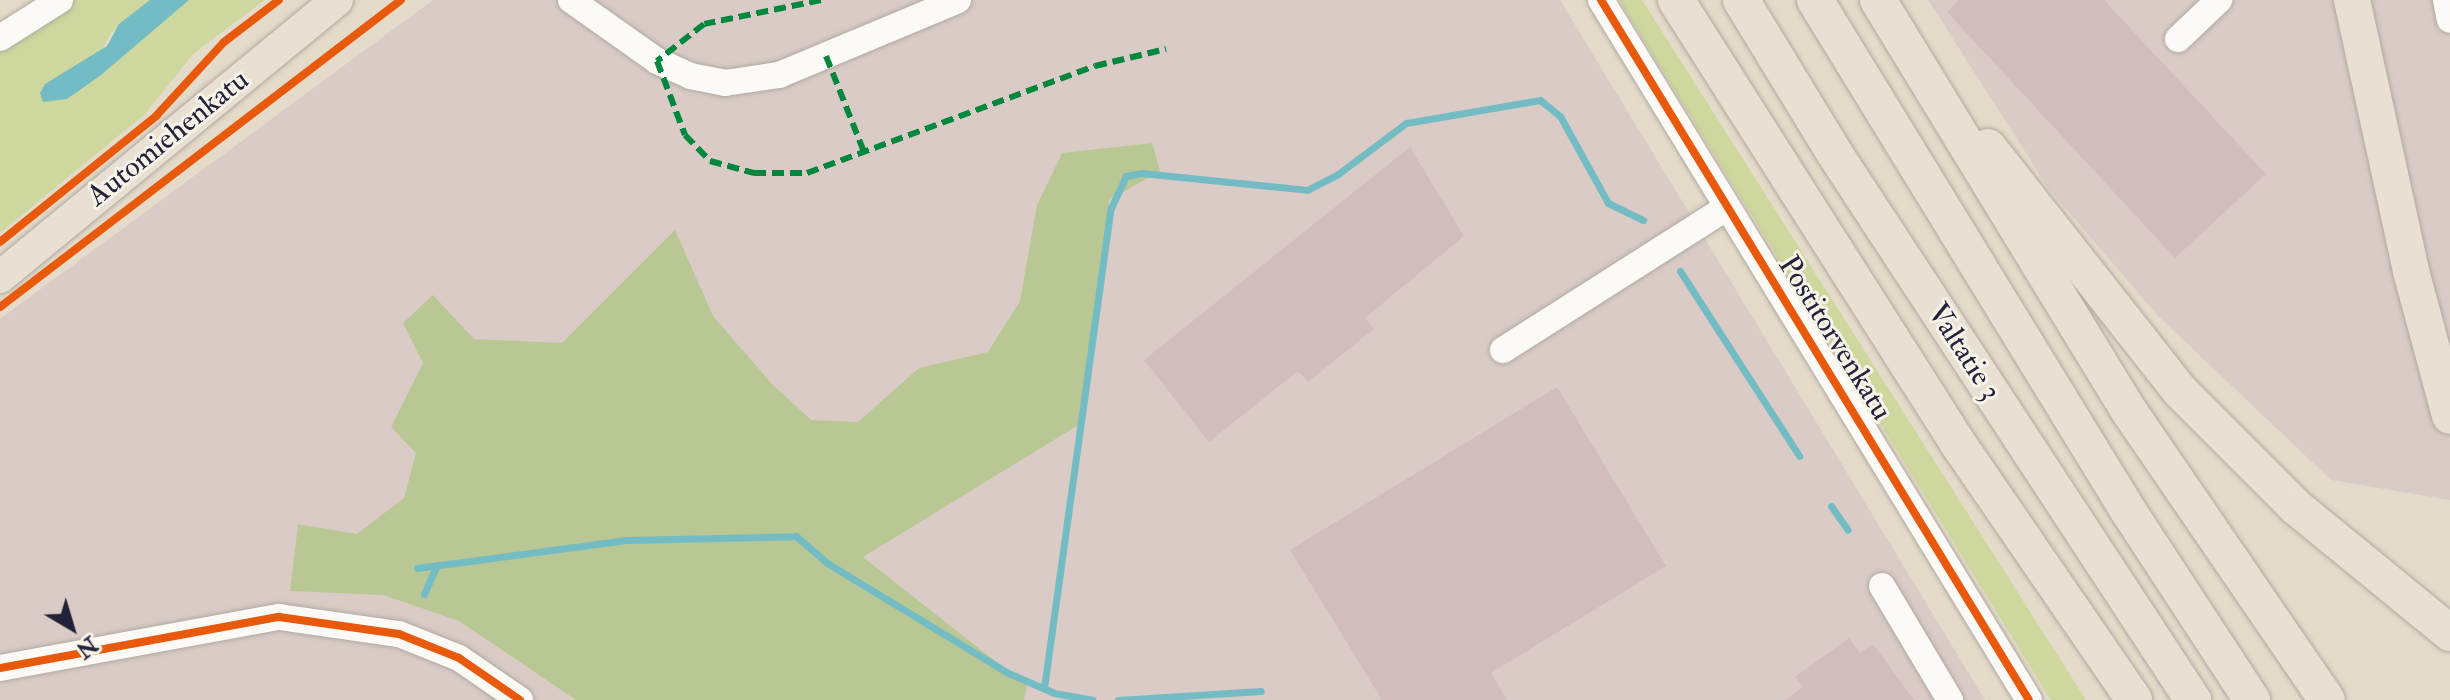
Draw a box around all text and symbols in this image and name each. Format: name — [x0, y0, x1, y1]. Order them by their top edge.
street label: Automiehenkatu — [80, 62, 256, 214]
street label: Postitorvenkatu — [1770, 249, 1900, 427]
street label: Valtatie 3 — [1919, 297, 2009, 407]
north arrow — [32, 588, 112, 668]
text: N — [70, 630, 103, 664]

